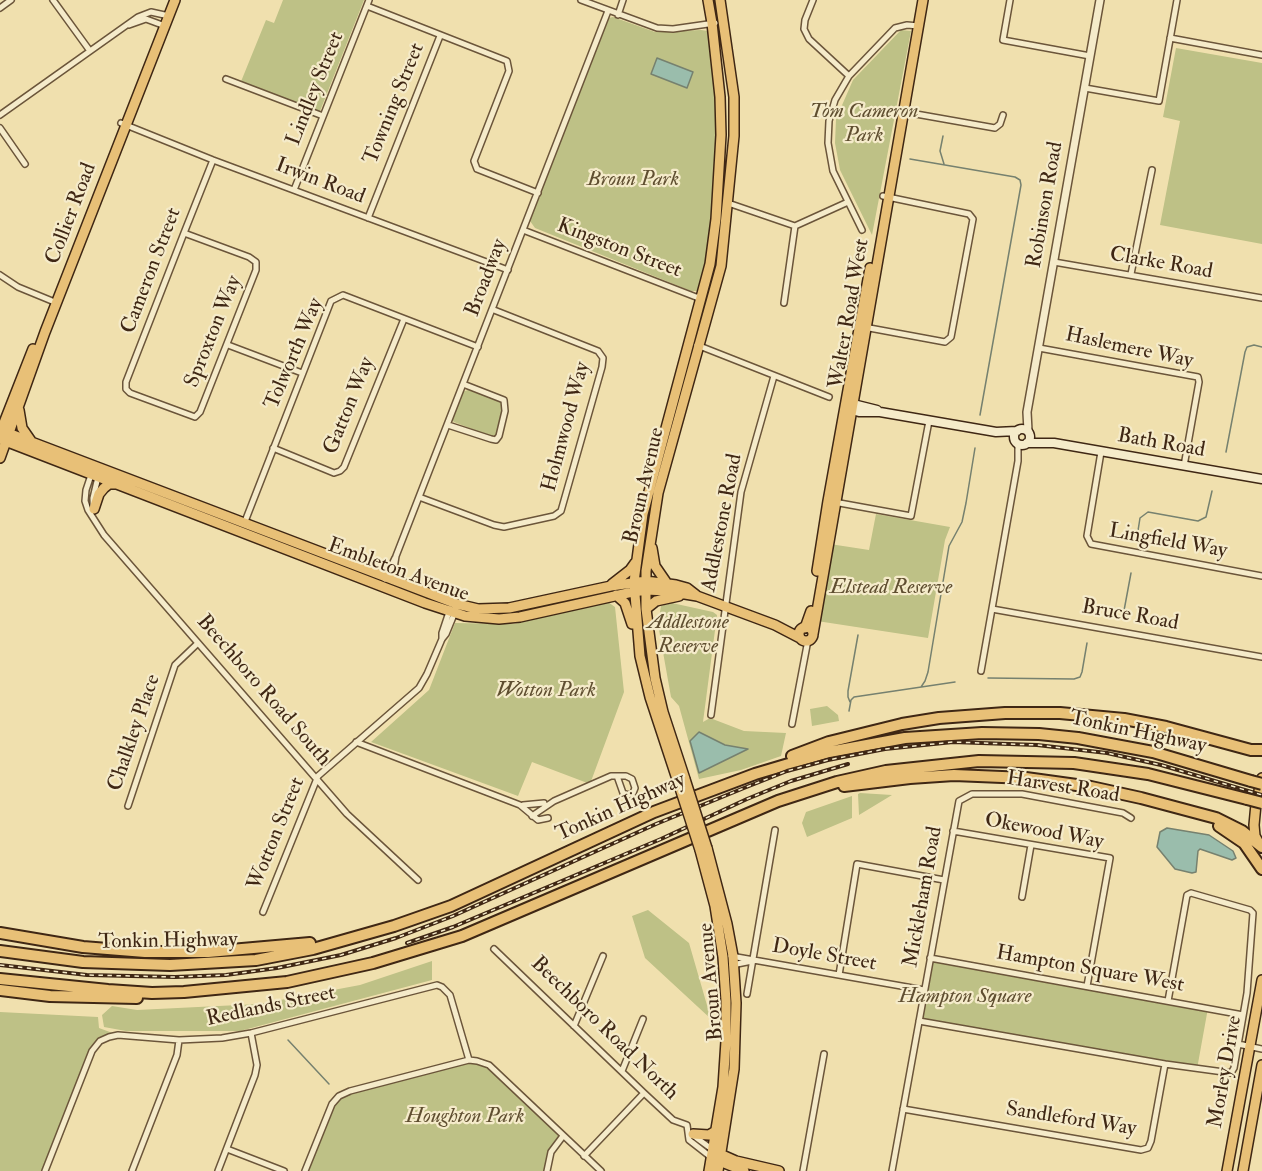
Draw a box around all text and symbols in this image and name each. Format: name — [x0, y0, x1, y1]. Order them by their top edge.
street label: Lindley Street — [282, 29, 350, 149]
street label: Towning Street — [359, 40, 431, 168]
park label: Tom Cameron Park — [810, 99, 918, 149]
street label: Robinson Road — [1022, 140, 1070, 270]
street label: Irwin Road — [272, 153, 368, 211]
street label: Collier Road — [41, 160, 103, 268]
park label: Broun Park — [587, 167, 679, 193]
street label: Cameron Street — [116, 205, 188, 337]
street label: Kingston Street — [553, 214, 685, 284]
street label: Broadway — [461, 236, 513, 320]
street label: Walter Road West — [824, 237, 876, 391]
street label: Clarke Road — [1108, 243, 1214, 285]
street label: Sproxton Way — [180, 272, 248, 392]
street label: Tolworth Way — [260, 295, 330, 413]
street label: Haslemere Way — [1063, 323, 1195, 375]
street label: Gatton Way — [319, 354, 381, 458]
street label: Holmwood Way — [538, 359, 596, 495]
street label: Bath Road — [1115, 424, 1207, 464]
street label: Broun Avenue — [619, 425, 671, 547]
street label: Addlestone Road — [697, 452, 749, 594]
street label: Lingfield Way — [1107, 519, 1229, 565]
street label: Embleton Avenue — [324, 534, 472, 608]
park label: Elstead Reserve — [830, 575, 952, 601]
street label: Bruce Road — [1080, 595, 1180, 637]
street label: Beechboro Road South — [190, 610, 336, 772]
park label: Addlestone Reserve — [647, 610, 729, 660]
street label: Chalkley Place — [103, 671, 167, 795]
park label: Wotton Park — [496, 678, 596, 704]
street label: Tonkin Highway — [1067, 706, 1209, 760]
street label: Harvest Road — [1005, 767, 1121, 809]
street label: Tonkin Highway — [552, 768, 690, 848]
street label: Wotton Street — [243, 774, 311, 894]
street label: Okewood Way — [982, 808, 1106, 856]
street label: Mickleham Road — [899, 825, 949, 969]
street label: Broun Avenue — [694, 922, 730, 1042]
street label: Tonkin Highway — [98, 928, 238, 956]
street label: Doyle Street — [770, 934, 878, 978]
street label: Hampton Square West — [994, 941, 1186, 999]
street label: Beechboro Road North — [525, 952, 683, 1106]
street label: Redlands Street — [204, 981, 338, 1033]
park label: Hampton Square — [899, 984, 1031, 1010]
street label: Morley Drive — [1204, 1014, 1248, 1130]
street label: Sandleford Way — [1004, 1097, 1138, 1143]
park label: Houghton Park — [406, 1104, 524, 1130]

